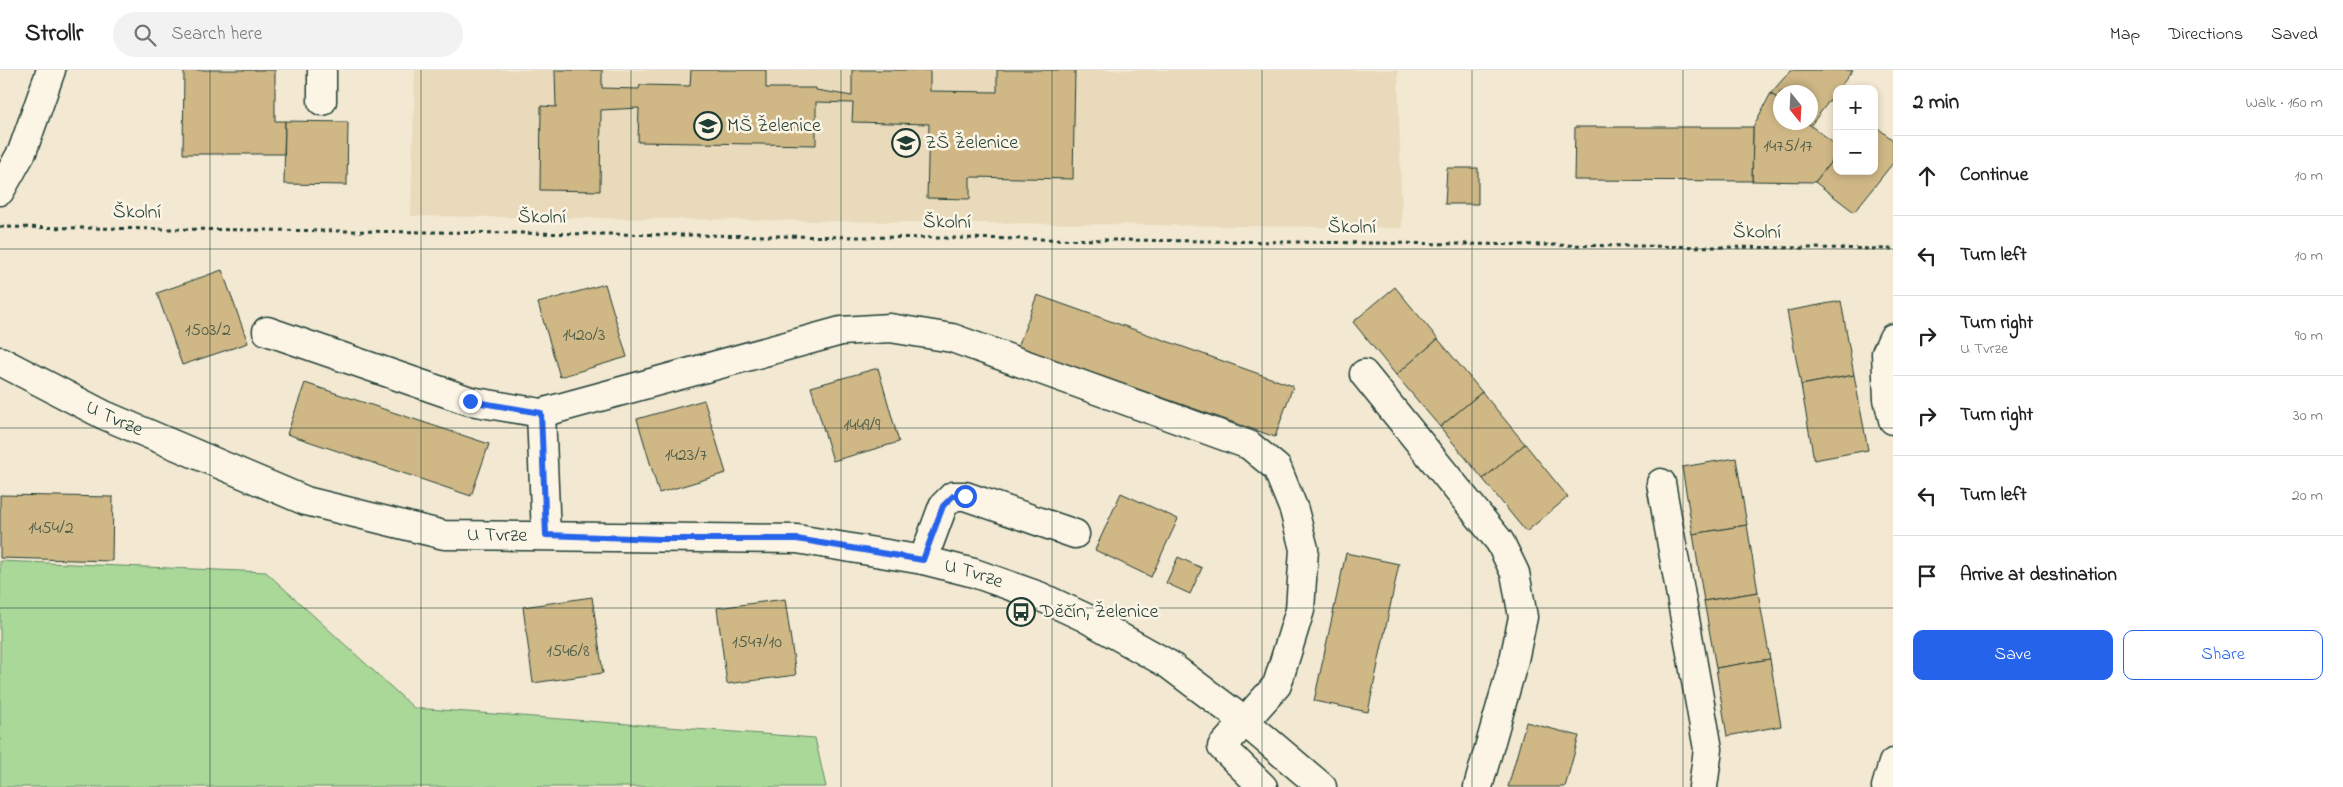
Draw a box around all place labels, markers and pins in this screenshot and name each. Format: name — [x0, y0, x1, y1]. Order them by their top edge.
school or university icon: MŠ Želenice — [693, 111, 723, 141]
place label: MŠ Želenice — [727, 112, 821, 141]
school or university icon: ZŠ Želenice — [891, 128, 921, 158]
place label: ZŠ Želenice — [925, 129, 1018, 158]
bus stop icon: Děčín, Želenice — [1006, 597, 1036, 627]
place label: Děčín, Želenice — [1039, 598, 1158, 627]

